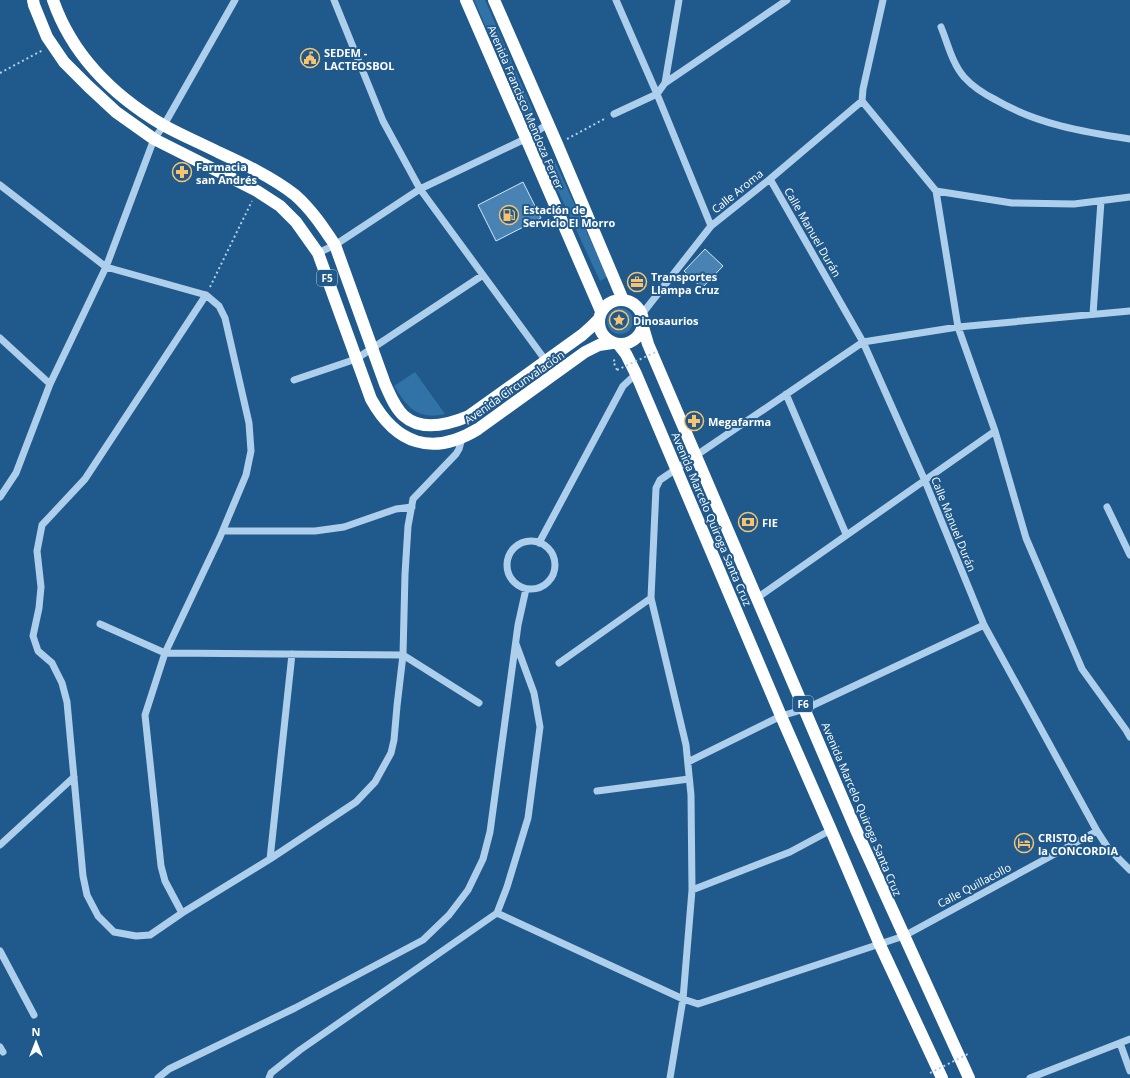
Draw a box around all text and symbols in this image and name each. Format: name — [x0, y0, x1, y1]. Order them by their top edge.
street label: Avenida Francisco Mendoza Ferrer — [485, 23, 568, 192]
place label: SEDEM - LACTEOSBOL — [324, 45, 395, 73]
public building icon: SEDEM - LACTEOSBOL — [299, 47, 321, 69]
place label: Farmacia san Andrés — [196, 159, 257, 187]
pharmacy icon: Farmacia san Andrés — [171, 161, 193, 183]
street label: Calle Aroma — [708, 166, 766, 216]
street label: Calle Manuel Durán — [781, 185, 845, 279]
place label: Estación de Servicio El Morro — [523, 202, 615, 230]
fuel station icon: Estación de Servicio El Morro — [498, 204, 520, 226]
place label: Transportes Llampa Cruz — [651, 269, 720, 297]
road number: F5 — [317, 270, 337, 286]
office icon: Transportes Llampa Cruz — [626, 271, 648, 293]
place icon: Dinosaurios — [608, 309, 630, 331]
place label: Dinosaurios — [633, 313, 699, 328]
street label: Avenida Circunvalación — [461, 347, 567, 427]
pharmacy icon: Megafarma — [683, 410, 705, 432]
place label: Megafarma — [708, 414, 771, 429]
street label: Avenida Marcelo Quiroga Santa Cruz — [669, 430, 755, 608]
street label: Calle Manuel Durán — [928, 474, 980, 574]
bank icon: FIE — [737, 511, 759, 533]
place label: FIE — [762, 515, 778, 530]
road number: F6 — [793, 696, 813, 712]
street label: Avenida Marcelo Quiroga Santa Cruz — [819, 720, 905, 898]
place label: CRISTO de la CONCORDIA — [1038, 830, 1118, 858]
hotel icon: CRISTO de la CONCORDIA — [1013, 832, 1035, 854]
street label: Calle Quillacollo — [935, 859, 1014, 911]
north arrow — [16, 1022, 56, 1062]
text: N — [32, 1024, 40, 1039]

